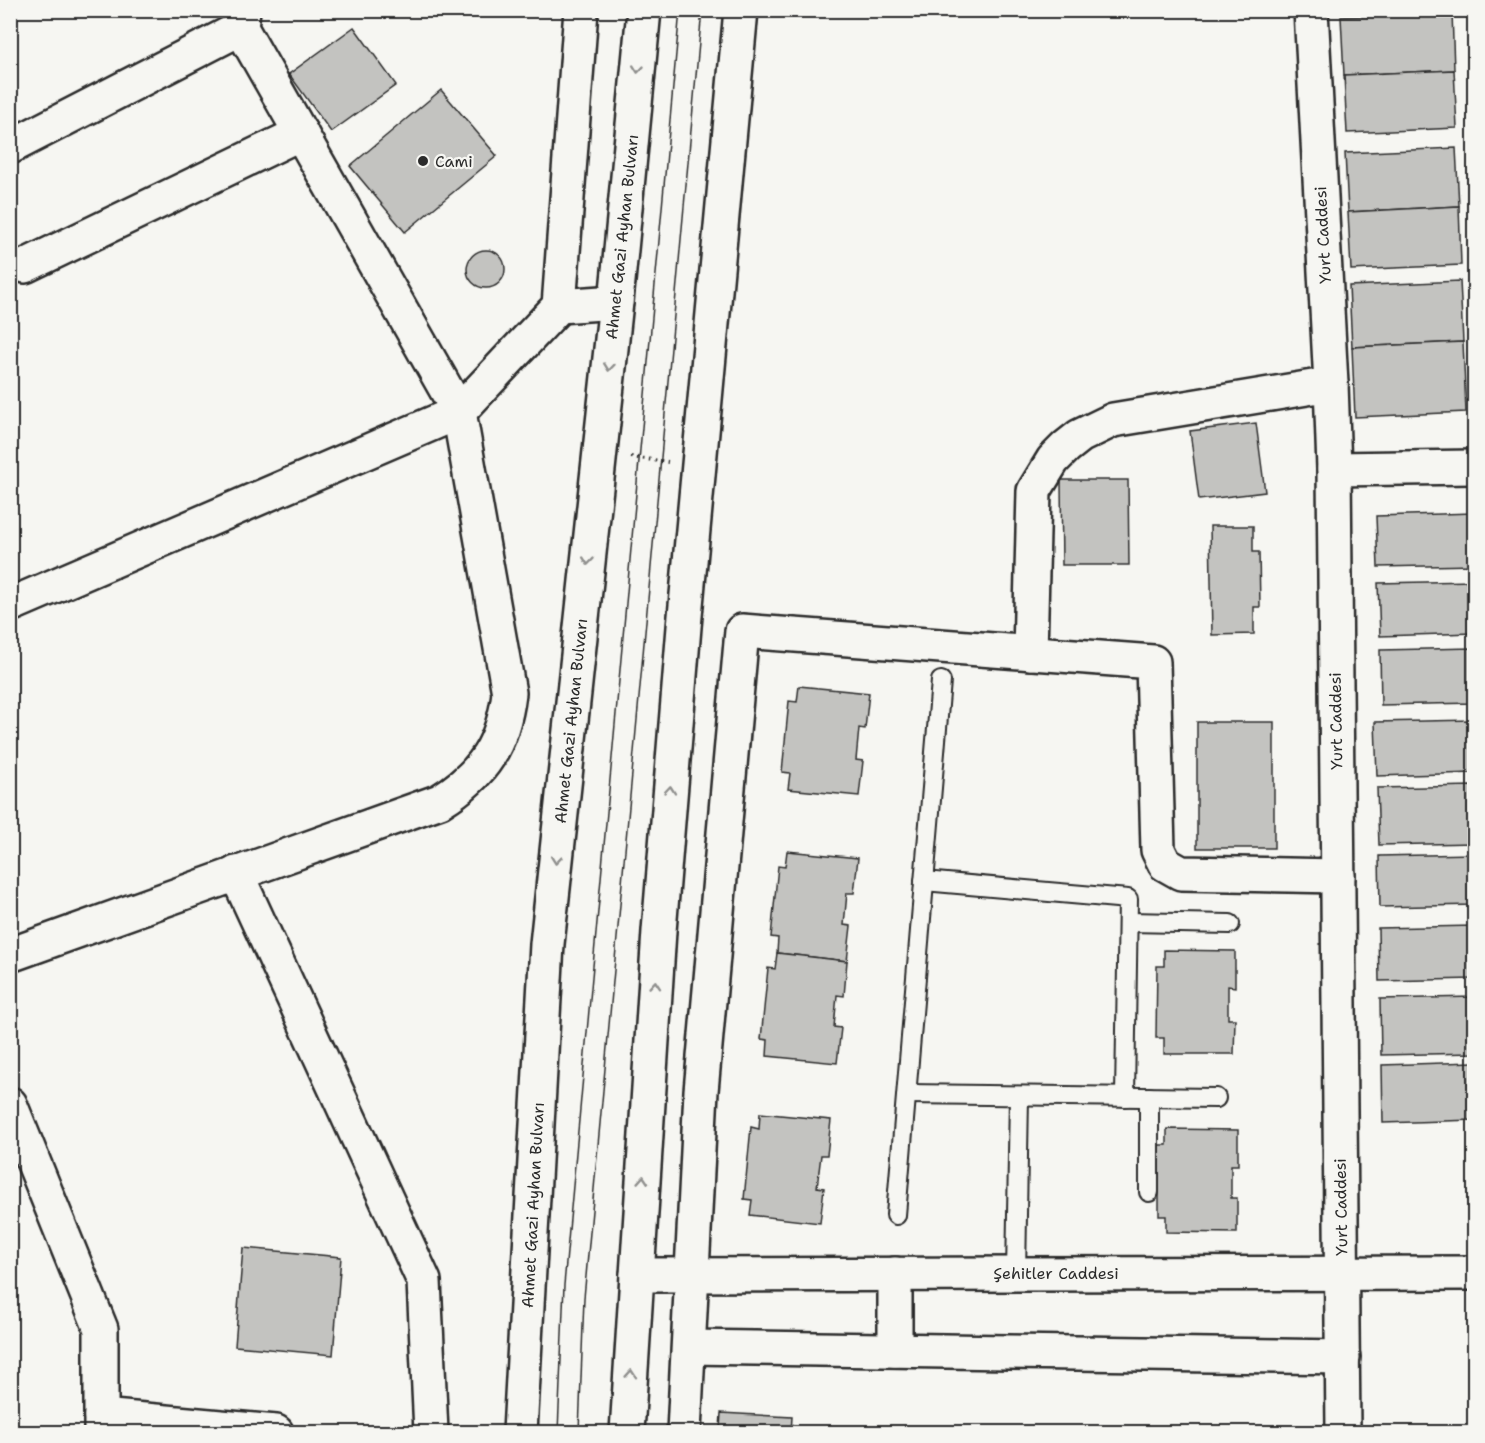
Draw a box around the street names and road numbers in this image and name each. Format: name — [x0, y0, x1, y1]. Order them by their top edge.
street label: Ahmet Gazi Ayhan Bulvarı — [601, 133, 643, 341]
street label: Yurt Caddesi — [1310, 186, 1336, 284]
street label: Ahmet Gazi Ayhan Bulvarı — [550, 617, 592, 825]
street label: Yurt Caddesi — [1325, 672, 1347, 770]
street label: Ahmet Gazi Ayhan Bulvarı — [517, 1102, 549, 1308]
street label: Yurt Caddesi — [1330, 1158, 1352, 1256]
street label: Şehitler Caddesi — [993, 1263, 1119, 1284]

